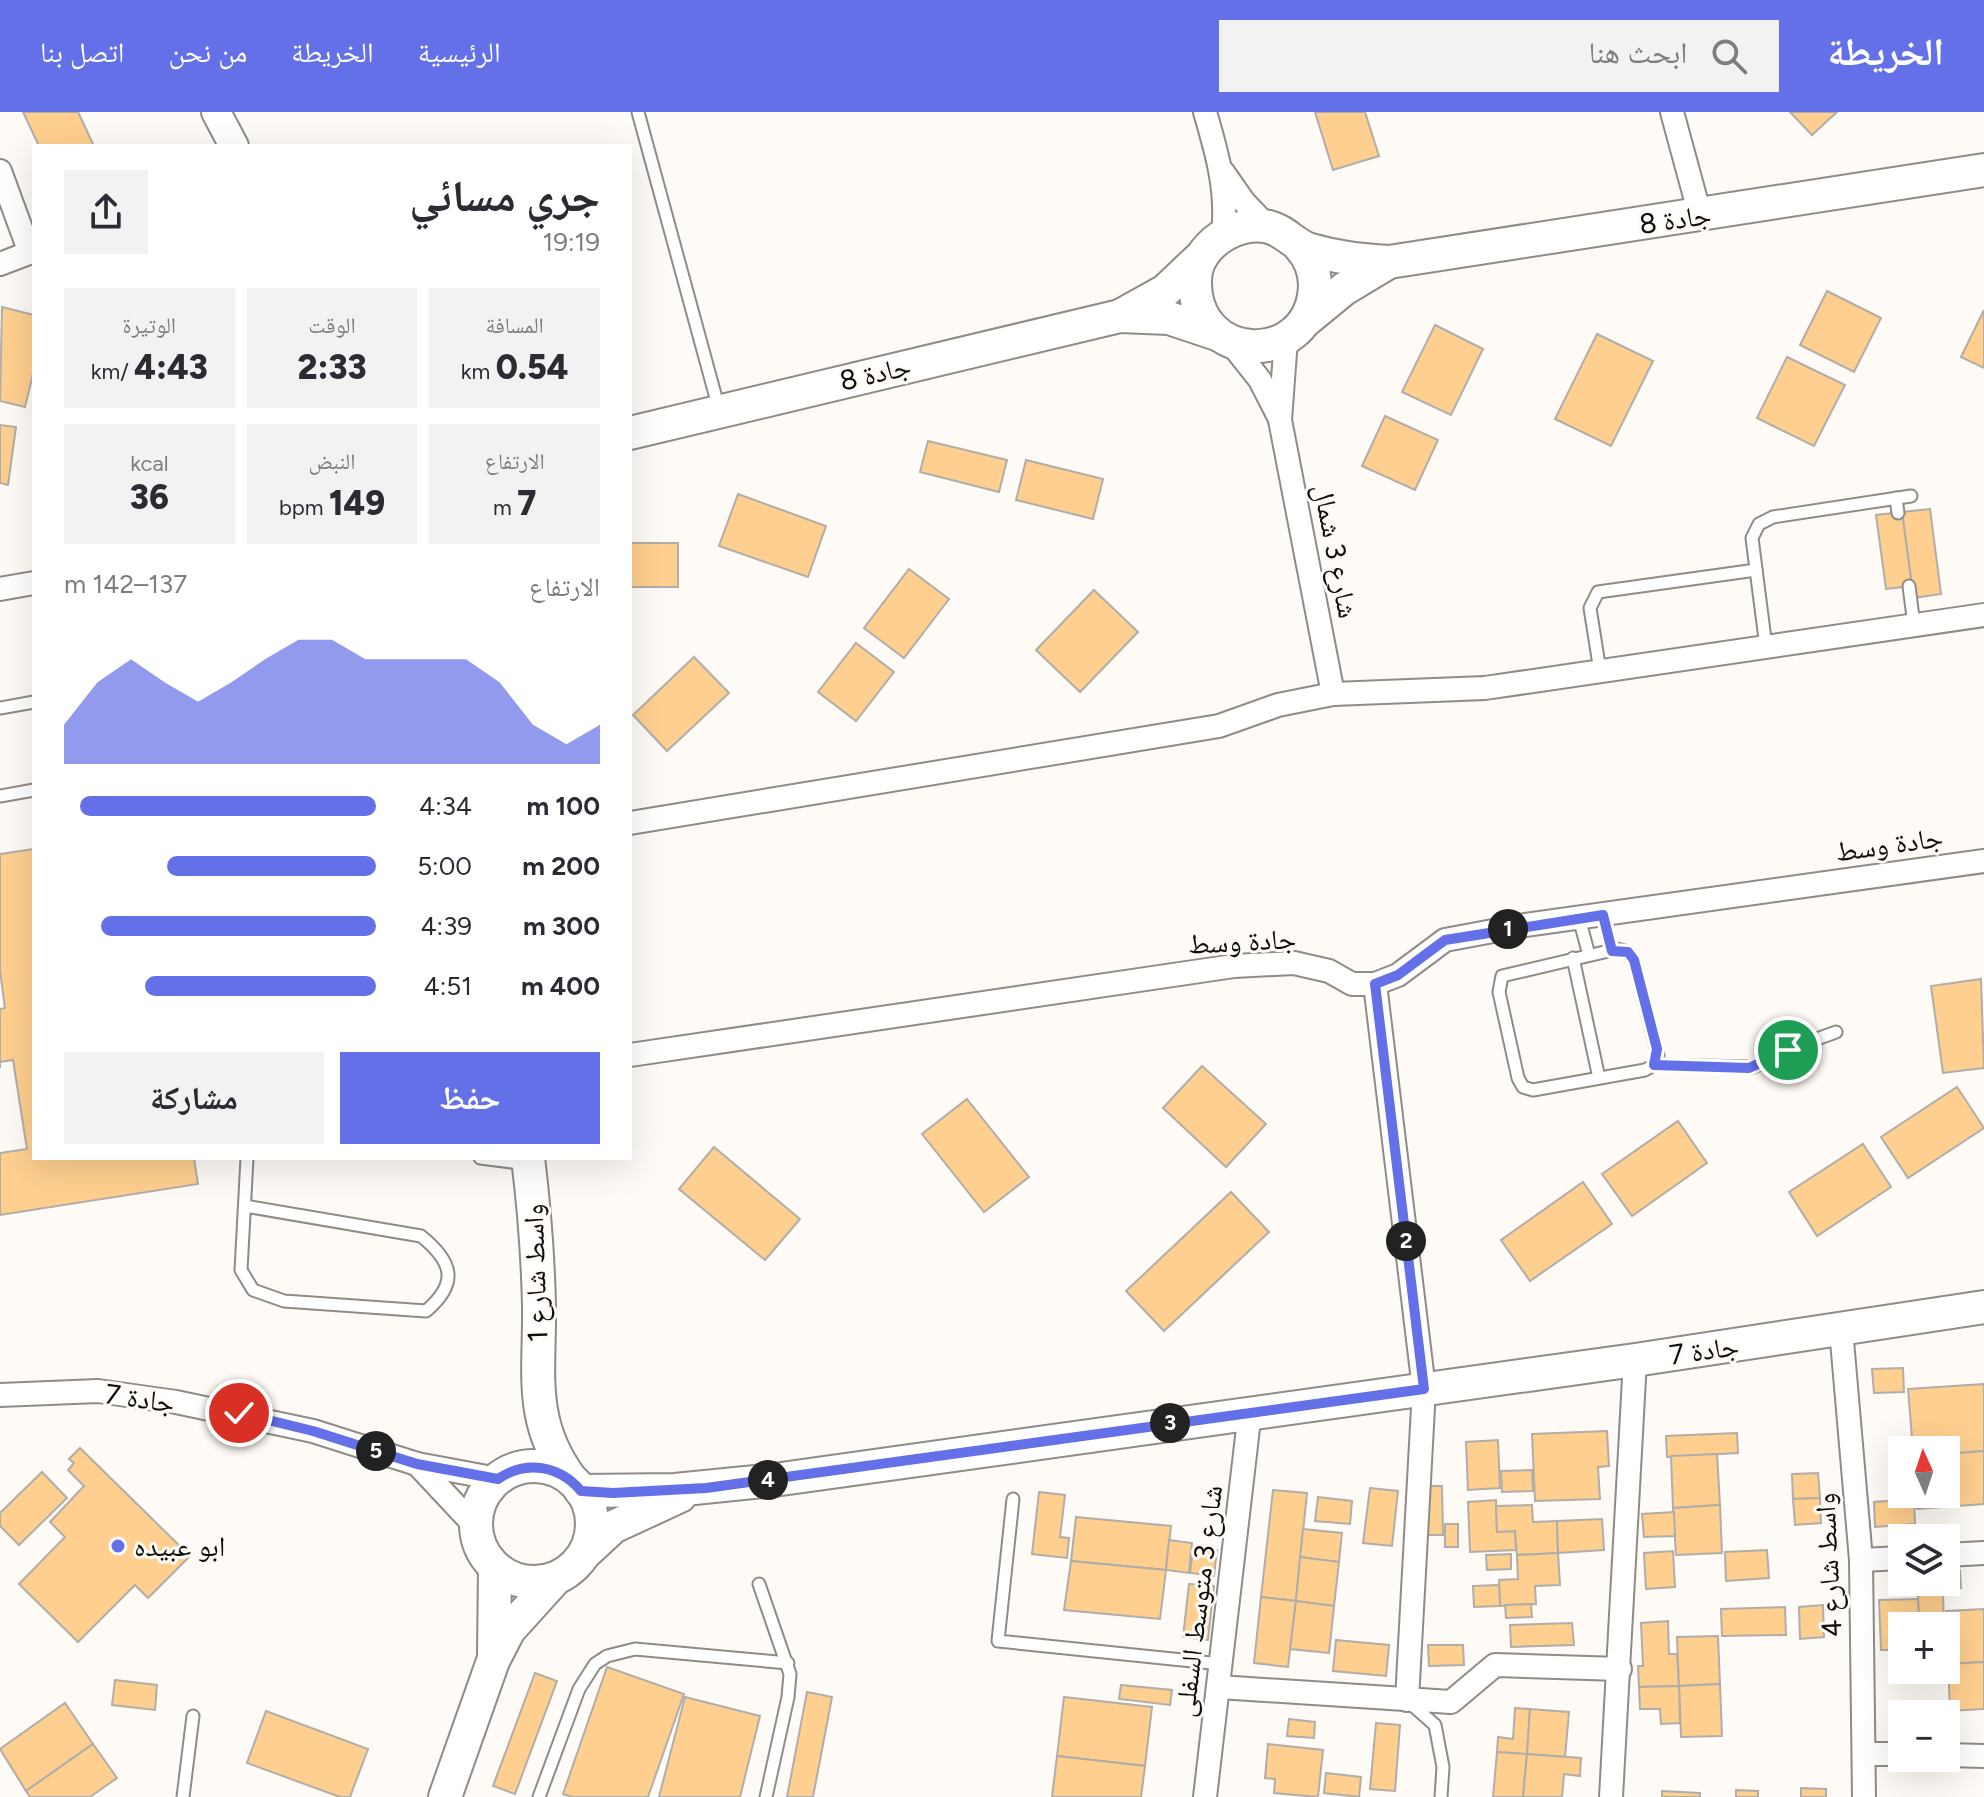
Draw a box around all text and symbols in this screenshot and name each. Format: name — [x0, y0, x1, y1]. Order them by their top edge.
search box — [1219, 20, 1779, 92]
text: الخريطة — [1827, 29, 1944, 75]
text: ابحث هنا — [1589, 34, 1687, 71]
icon: search — [1707, 34, 1751, 78]
text: اتصل بنا — [40, 35, 124, 69]
text: من نحن — [168, 35, 247, 69]
text: الخريطة — [291, 35, 374, 69]
text: الرئيسية — [418, 35, 501, 69]
text: جري مسائي — [409, 169, 600, 222]
button: share — [64, 170, 148, 254]
street label: جادة 8 — [1637, 197, 1713, 241]
text: 19:19 — [543, 226, 600, 258]
text: الوتيرة — [123, 312, 176, 339]
text: الوقت — [308, 312, 356, 339]
text: المسافة — [486, 312, 544, 339]
text: 4:43 — [134, 347, 208, 388]
text: 2:33 — [297, 347, 367, 388]
text: 0.54 — [496, 347, 569, 388]
street label: جادة 8 — [836, 348, 914, 398]
text: /km — [91, 358, 134, 385]
text: km — [461, 358, 496, 385]
text: النبض — [309, 448, 355, 475]
text: الارتفاع — [485, 448, 545, 475]
text: kcal — [130, 450, 169, 477]
text: 36 — [130, 477, 169, 518]
street label: شارع 3 شمال — [1305, 481, 1366, 621]
text: 149 — [329, 483, 385, 524]
text: 7 — [517, 483, 536, 524]
text: bpm — [279, 494, 329, 521]
text: m — [493, 494, 517, 521]
text: 137–142 m — [64, 568, 187, 600]
text: الارتفاع — [529, 571, 600, 603]
text: 4:34 — [419, 790, 472, 822]
text: 100 m — [526, 790, 600, 822]
street label: جادة وسط — [1833, 820, 1945, 868]
text: 5:00 — [417, 850, 472, 882]
text: 200 m — [522, 850, 600, 882]
pin: 1 — [1488, 909, 1528, 949]
text: 4:39 — [420, 910, 472, 942]
text: 300 m — [523, 910, 600, 942]
text: 1 — [1503, 915, 1513, 942]
street label: جادة وسط — [1187, 921, 1297, 961]
text: 4:51 — [424, 970, 472, 1002]
text: 400 m — [521, 970, 600, 1002]
pin — [1754, 1016, 1822, 1084]
icon: arrive — [1766, 1028, 1810, 1072]
button: مشاركة — [64, 1052, 324, 1144]
button: حفظ — [340, 1052, 600, 1144]
street label: واسط شارع 1 — [516, 1203, 555, 1343]
pin: 2 — [1386, 1221, 1426, 1261]
text: 2 — [1400, 1227, 1412, 1254]
street label: جادة 7 — [1667, 1328, 1741, 1372]
street label: جادة 7 — [103, 1376, 177, 1420]
pin — [205, 1379, 273, 1447]
icon: check — [217, 1391, 261, 1435]
pin: 3 — [1150, 1403, 1190, 1443]
text: 3 — [1164, 1409, 1176, 1436]
pin: 5 — [356, 1431, 396, 1471]
north arrow — [1888, 1436, 1960, 1508]
map controls — [1888, 1436, 1960, 1772]
text: 5 — [370, 1437, 382, 1464]
pin: 4 — [748, 1460, 788, 1500]
text: 4 — [761, 1466, 775, 1493]
street label: شارع 3 متوسط السفلى — [1167, 1483, 1230, 1719]
street label: واسط شارع 4 — [1807, 1492, 1850, 1638]
button: layers — [1888, 1524, 1960, 1596]
place label: ابو عبيده — [134, 1529, 225, 1563]
marker: ابو عبيده — [109, 1537, 127, 1555]
button: + — [1888, 1612, 1960, 1684]
button: − — [1888, 1700, 1960, 1772]

